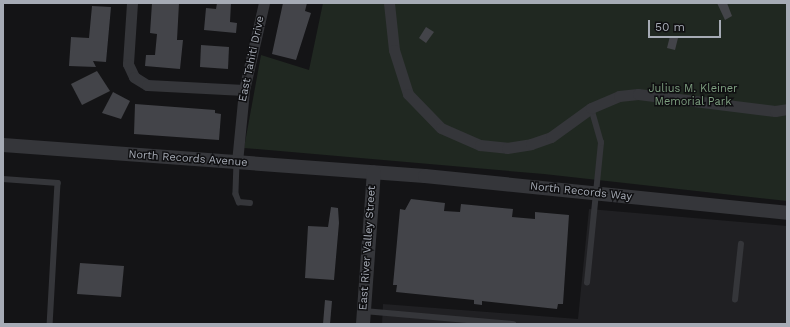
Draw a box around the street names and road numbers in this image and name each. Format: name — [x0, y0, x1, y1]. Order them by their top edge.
street label: East Tahiti Drive — [236, 15, 268, 103]
street label: North Records Avenue — [128, 148, 248, 170]
street label: North Records Way — [529, 180, 633, 204]
street label: East River Valley Street — [357, 185, 379, 311]

